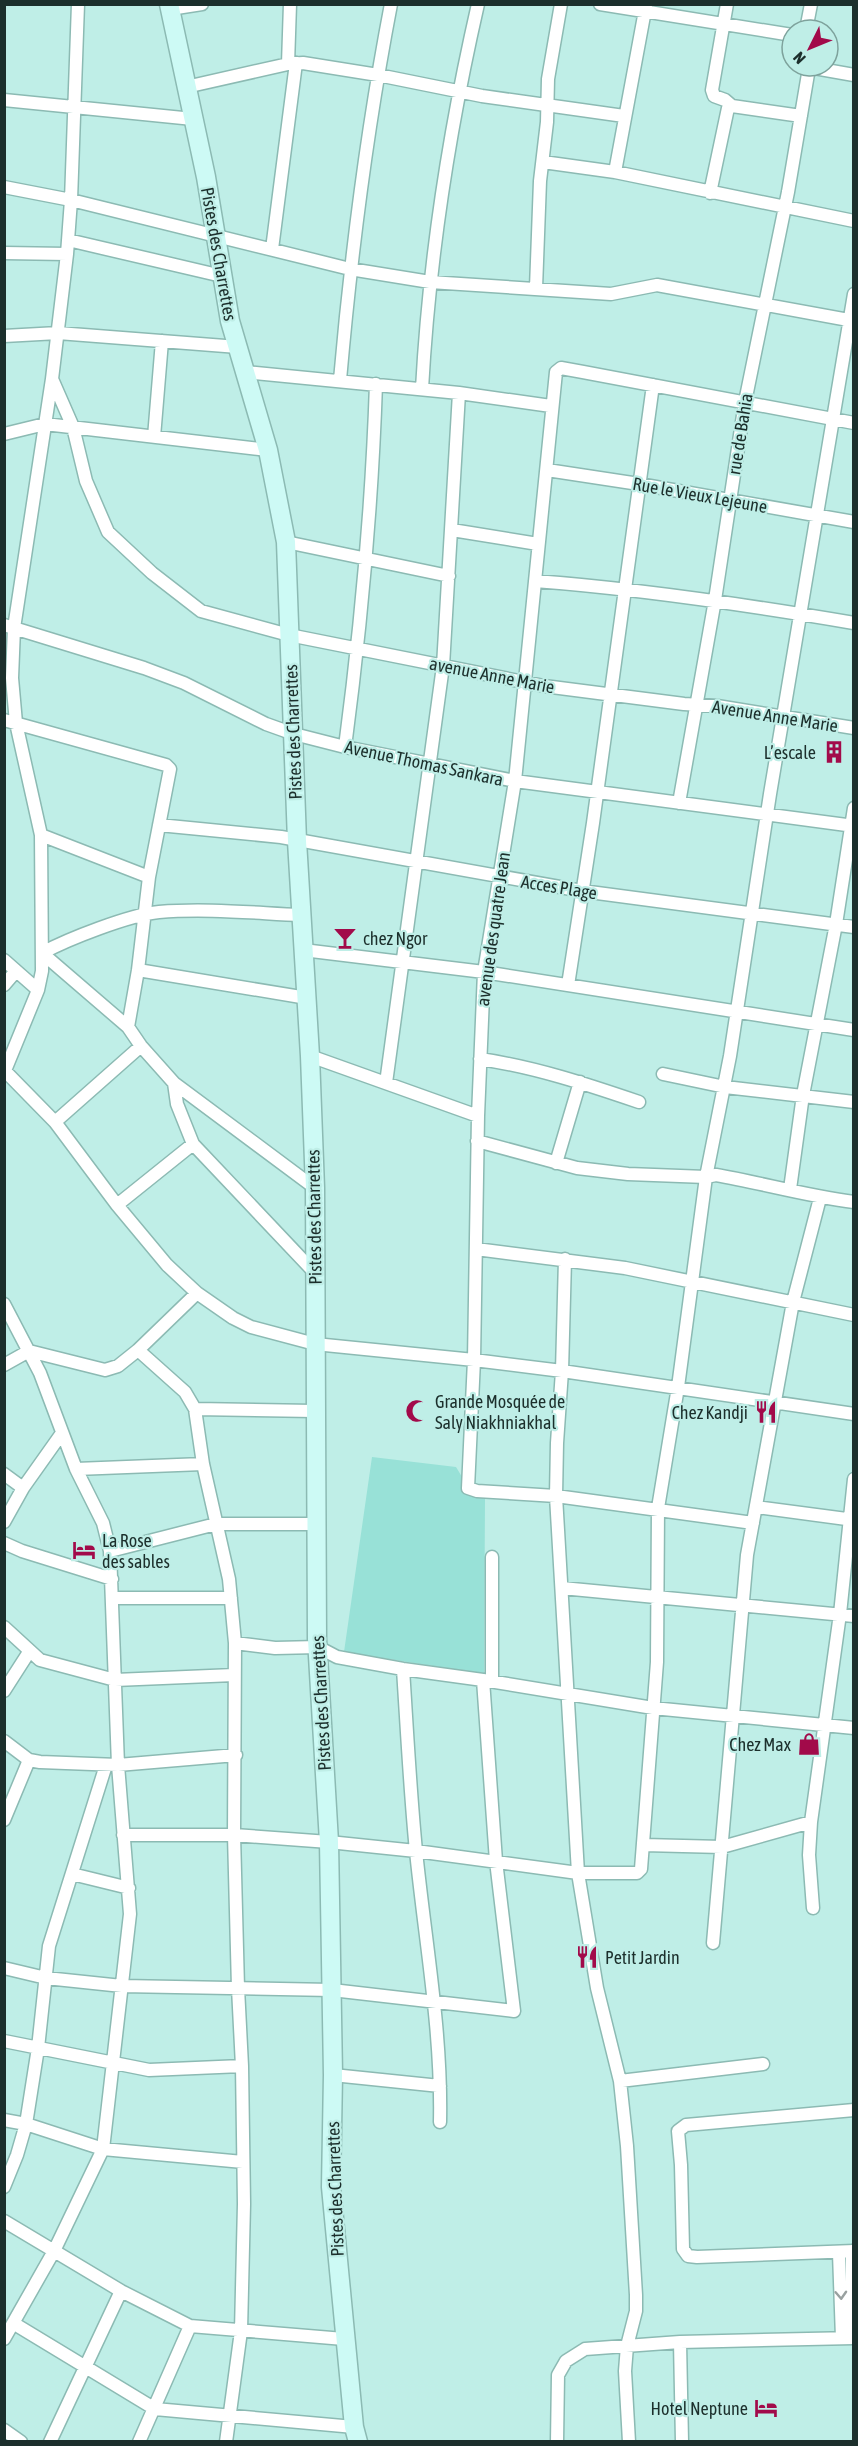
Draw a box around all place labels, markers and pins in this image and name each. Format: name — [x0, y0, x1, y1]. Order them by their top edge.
building icon: L’escale — [821, 739, 847, 765]
place label: L’escale — [764, 742, 816, 763]
bar icon: chez Ngor — [332, 925, 358, 951]
place label: chez Ngor — [363, 928, 428, 949]
place label: Grande Mosquée de Saly Niakhniakhal — [435, 1391, 565, 1433]
mosque icon: Grande Mosquée de Saly Niakhniakhal — [404, 1398, 430, 1424]
restaurant icon: Chez Kandji — [753, 1399, 779, 1425]
place label: Chez Kandji — [672, 1402, 748, 1423]
place label: La Rose des sables — [102, 1530, 170, 1572]
hotel icon: La Rose des sables — [71, 1537, 97, 1563]
shop icon: Chez Max — [796, 1731, 822, 1757]
place label: Chez Max — [729, 1734, 791, 1755]
restaurant icon: Petit Jardin — [574, 1944, 600, 1970]
place label: Petit Jardin — [605, 1947, 680, 1968]
hotel icon: Hotel Neptune — [753, 2395, 779, 2421]
place label: Hotel Neptune — [651, 2398, 748, 2419]

